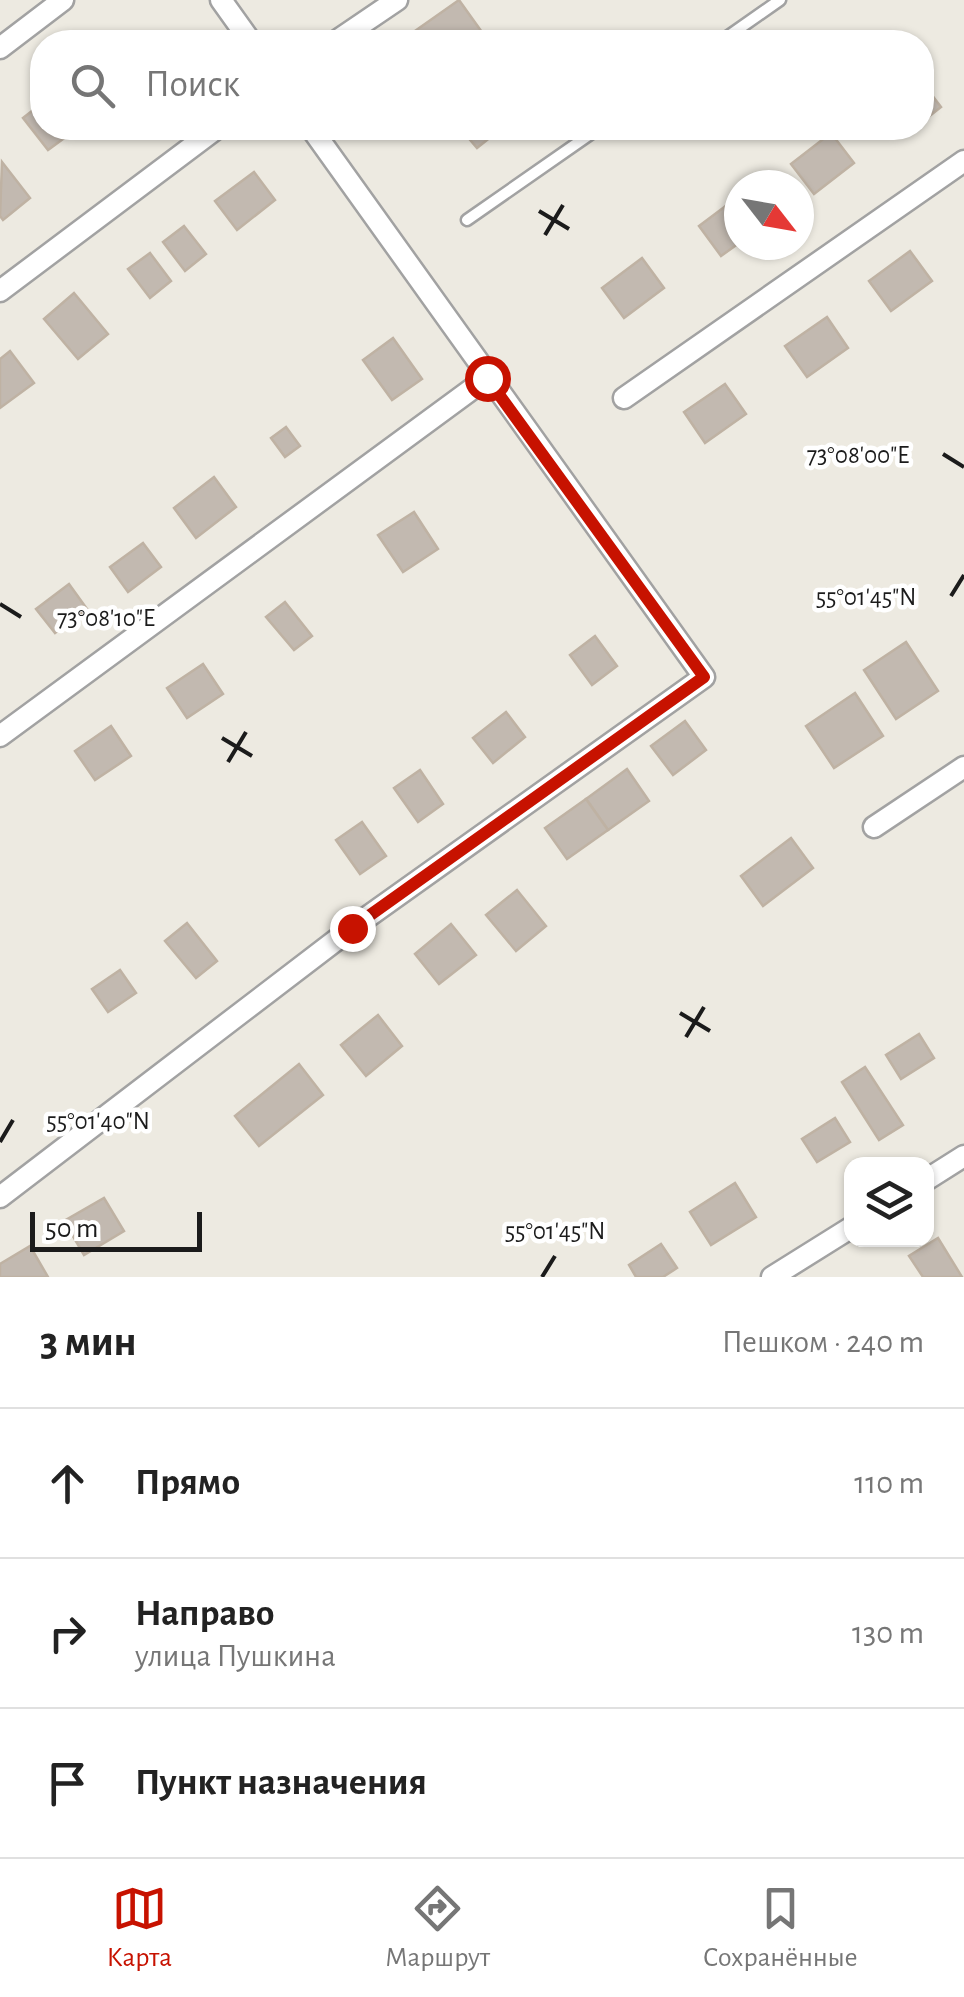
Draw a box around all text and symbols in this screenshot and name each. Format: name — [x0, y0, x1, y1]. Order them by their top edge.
search box — [30, 30, 934, 140]
icon: search — [65, 58, 120, 113]
text: Поиск — [145, 66, 240, 104]
north arrow — [724, 170, 814, 260]
route start — [465, 356, 511, 402]
text: 73°08'00"E — [807, 443, 909, 468]
text: 55°01'45"N — [816, 585, 916, 610]
text: 73°08'10"E — [57, 606, 155, 631]
route end — [330, 906, 376, 952]
text: 55°01'40"N — [46, 1109, 150, 1134]
map controls — [844, 1157, 934, 1247]
button: layers — [844, 1157, 934, 1247]
scale bar — [30, 1207, 202, 1252]
text: 50 m — [45, 1215, 99, 1243]
text: 55°01'45"N — [505, 1219, 605, 1244]
text: 3 мин — [40, 1321, 137, 1363]
text: Пешком · 240 m — [722, 1326, 924, 1358]
icon: ahead — [40, 1456, 95, 1511]
text: Прямо — [135, 1464, 240, 1502]
text: 110 m — [854, 1467, 924, 1499]
text: Направо — [135, 1595, 274, 1633]
icon: right — [40, 1606, 95, 1661]
text: 130 m — [852, 1617, 924, 1649]
text: улица Пушкина — [135, 1640, 336, 1672]
icon: arrive — [40, 1756, 95, 1811]
text: Пункт назначения — [135, 1764, 427, 1802]
tab: Карта — [106, 1881, 172, 1975]
tab: Маршрут — [385, 1881, 490, 1975]
tab: Сохранённые — [703, 1881, 858, 1975]

